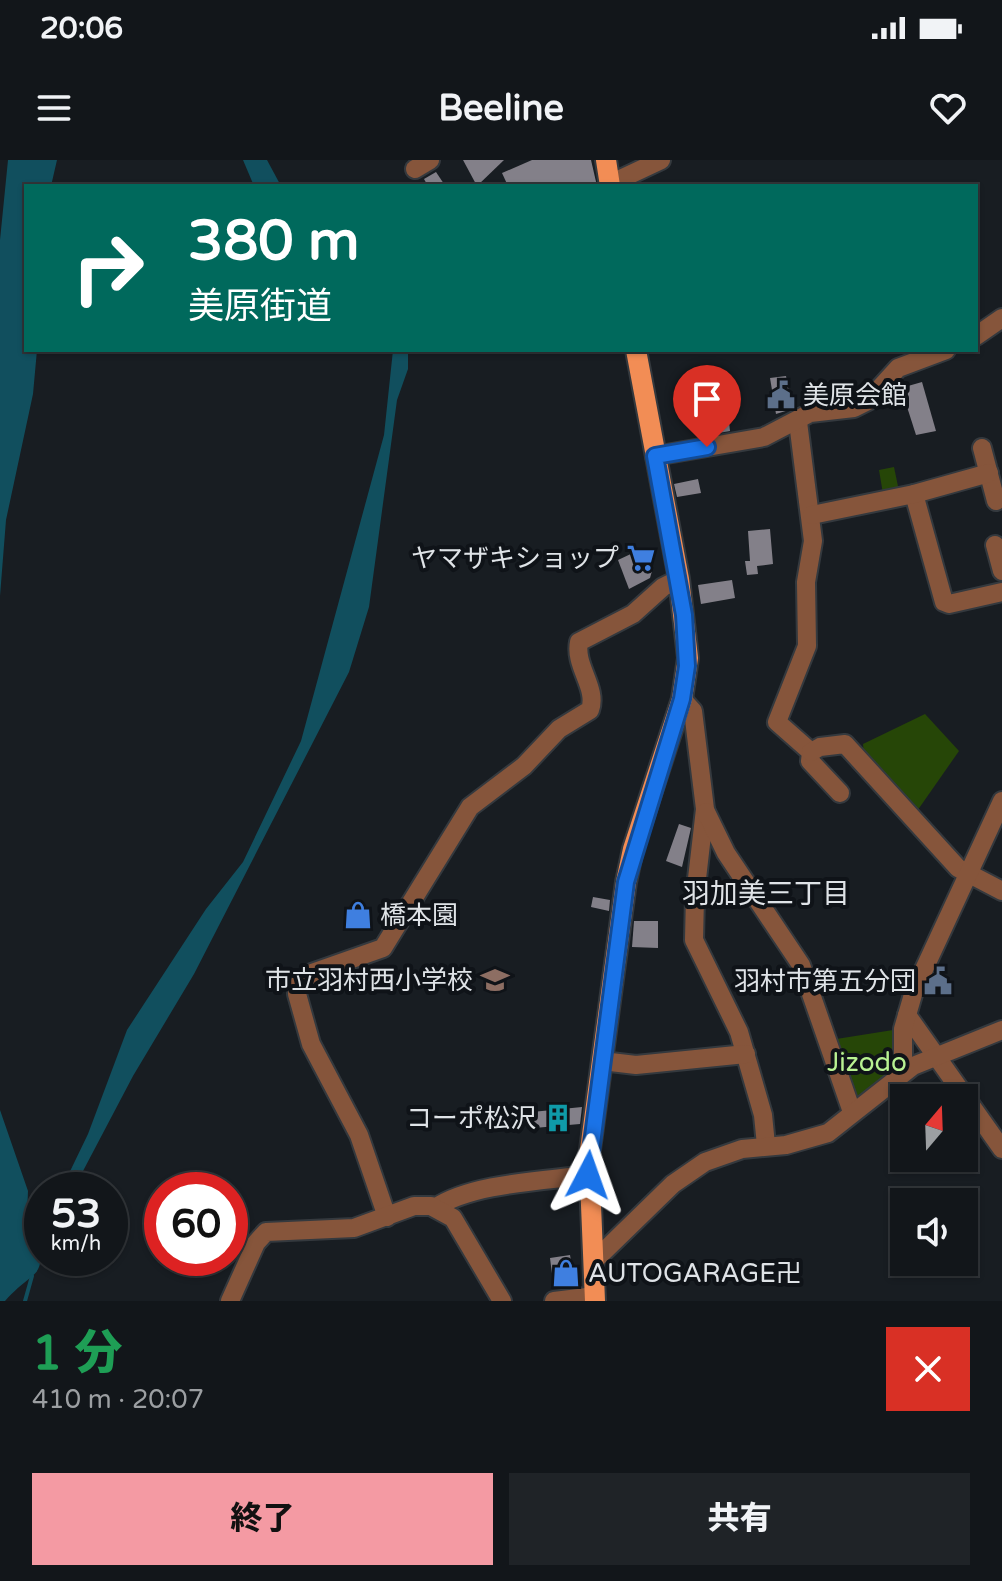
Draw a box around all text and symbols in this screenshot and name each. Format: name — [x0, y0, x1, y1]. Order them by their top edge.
text: 20:06 — [40, 10, 123, 47]
icon: menu — [32, 86, 76, 130]
icon: heart — [926, 86, 970, 130]
text: Beeline — [438, 87, 564, 130]
text: 380 m — [188, 208, 359, 275]
icon: right — [56, 216, 160, 320]
text: 美原街道 — [188, 285, 332, 328]
pin — [673, 365, 741, 447]
icon: arrive — [685, 377, 729, 421]
public building icon: 美原会館 — [766, 380, 796, 410]
place label: 美原会館 — [803, 380, 907, 411]
place label: ヤマザキショップ — [411, 543, 619, 574]
supermarket icon: ヤマザキショップ — [626, 543, 656, 573]
district label: 羽加美三丁目 — [682, 877, 850, 911]
shop icon: 橋本園 — [343, 900, 373, 930]
place label: 橋本園 — [380, 900, 458, 931]
place label: 市立羽村西小学校 — [265, 965, 473, 996]
school or university icon: 市立羽村西小学校 — [480, 965, 510, 995]
place label: 羽村市第五分団 — [734, 966, 916, 997]
public building icon: 羽村市第五分団 — [923, 966, 953, 996]
park label: Jizodo — [827, 1047, 907, 1078]
north arrow — [890, 1084, 978, 1172]
map controls — [890, 1084, 978, 1276]
place label: コーポ松沢 — [406, 1103, 536, 1134]
building icon: コーポ松沢 — [543, 1103, 573, 1133]
position arrow — [546, 1133, 630, 1217]
speed limit sign: 60 — [144, 1172, 248, 1276]
button: sound — [890, 1188, 978, 1276]
text: 53 — [51, 1190, 101, 1238]
text: km/h — [51, 1232, 101, 1256]
shop icon: AUTOGARAGE卍 — [551, 1258, 581, 1288]
place label: AUTOGARAGE卍 — [588, 1258, 802, 1289]
text: 1 分 — [32, 1325, 123, 1383]
button: close — [886, 1327, 970, 1411]
text: 410 m · 20:07 — [32, 1384, 204, 1415]
button: 終了 — [32, 1473, 493, 1565]
button: 共有 — [509, 1473, 970, 1565]

